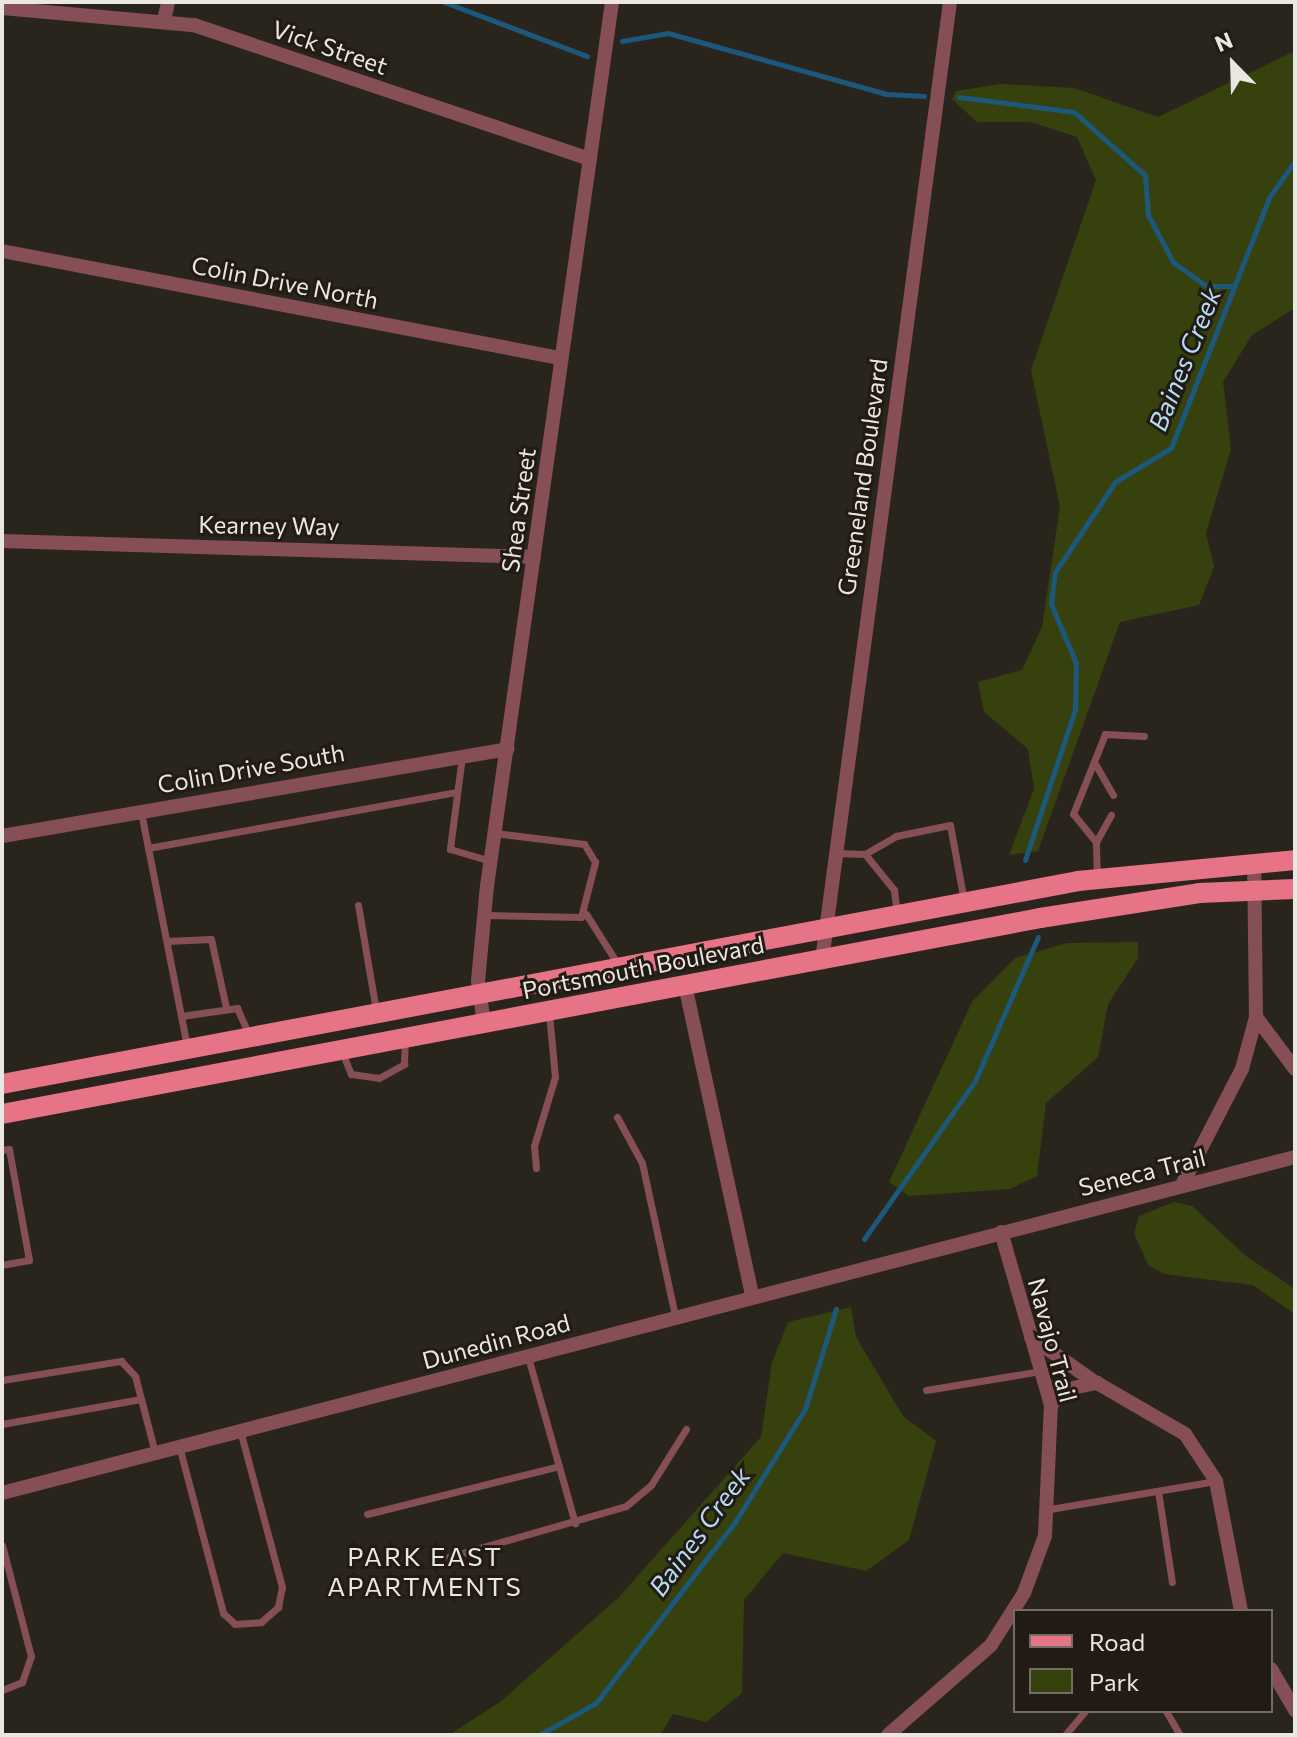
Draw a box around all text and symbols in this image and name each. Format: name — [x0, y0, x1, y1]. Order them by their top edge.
street label: Vick Street — [269, 14, 391, 80]
north arrow — [1193, 24, 1273, 104]
text: N — [1211, 26, 1236, 57]
street label: Colin Drive North — [189, 250, 381, 314]
water label: Baines Creek — [1141, 283, 1227, 435]
street label: Greeneland Boulevard — [831, 357, 893, 597]
street label: Shea Street — [495, 446, 541, 574]
street label: Kearney Way — [198, 509, 340, 541]
street label: Colin Drive South — [155, 737, 347, 799]
street label: Portsmouth Boulevard — [520, 929, 766, 1005]
street label: Seneca Trail — [1076, 1142, 1208, 1202]
street label: Navajo Trail — [1023, 1275, 1083, 1405]
street label: Dunedin Road — [419, 1307, 573, 1375]
water label: Baines Creek — [642, 1460, 756, 1602]
district label: PARK EAST APARTMENTS — [327, 1540, 523, 1602]
legend — [1013, 1609, 1273, 1713]
text: Road — [1089, 1627, 1145, 1656]
text: Park — [1089, 1667, 1139, 1696]

